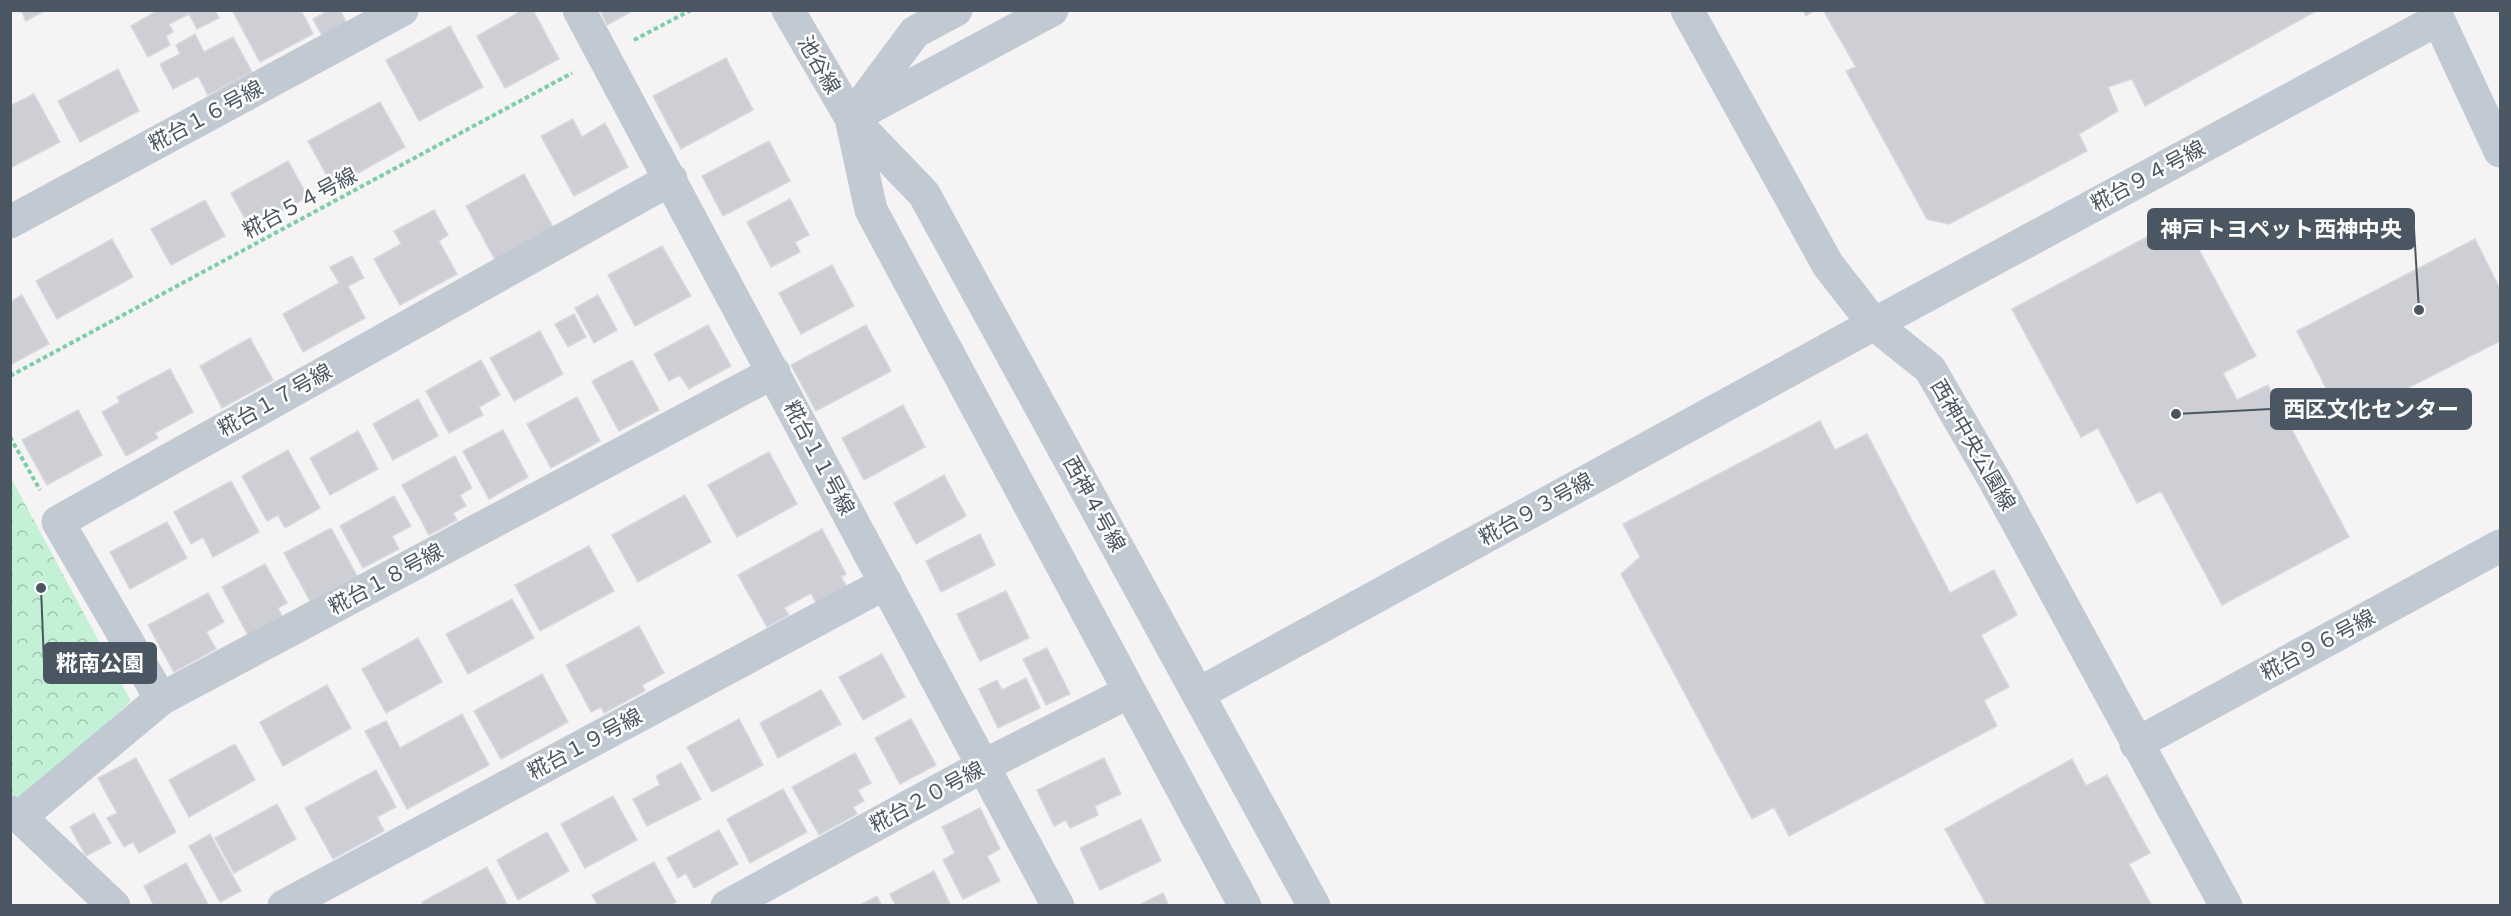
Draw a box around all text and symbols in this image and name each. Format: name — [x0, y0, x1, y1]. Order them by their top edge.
street label: 池谷線 — [792, 30, 848, 99]
street label: 糀台１６号線 — [143, 73, 268, 157]
street label: 糀台９４号線 — [2085, 133, 2210, 217]
street label: 糀台５４号線 — [237, 160, 362, 244]
callout: 神戸トヨペット西神中央 — [2148, 209, 2414, 249]
text: 神戸トヨペット西神中央 — [2160, 214, 2402, 243]
street label: 糀台１７号線 — [213, 356, 336, 442]
street label: 西神中央公園線 — [1925, 374, 2023, 515]
callout: 西区文化センター — [2271, 389, 2471, 429]
text: 西区文化センター — [2283, 394, 2459, 423]
street label: 糀台１１号線 — [778, 395, 862, 520]
street label: 西神４号線 — [1057, 451, 1133, 556]
street label: 糀台９３号線 — [1474, 465, 1597, 551]
street label: 糀台１８号線 — [323, 536, 448, 620]
street label: 糀台９６号線 — [2255, 602, 2380, 686]
callout: 糀南公園 — [44, 643, 156, 683]
text: 糀南公園 — [56, 648, 144, 677]
street label: 糀台１９号線 — [522, 701, 647, 785]
street label: 糀台２０号線 — [864, 754, 989, 838]

